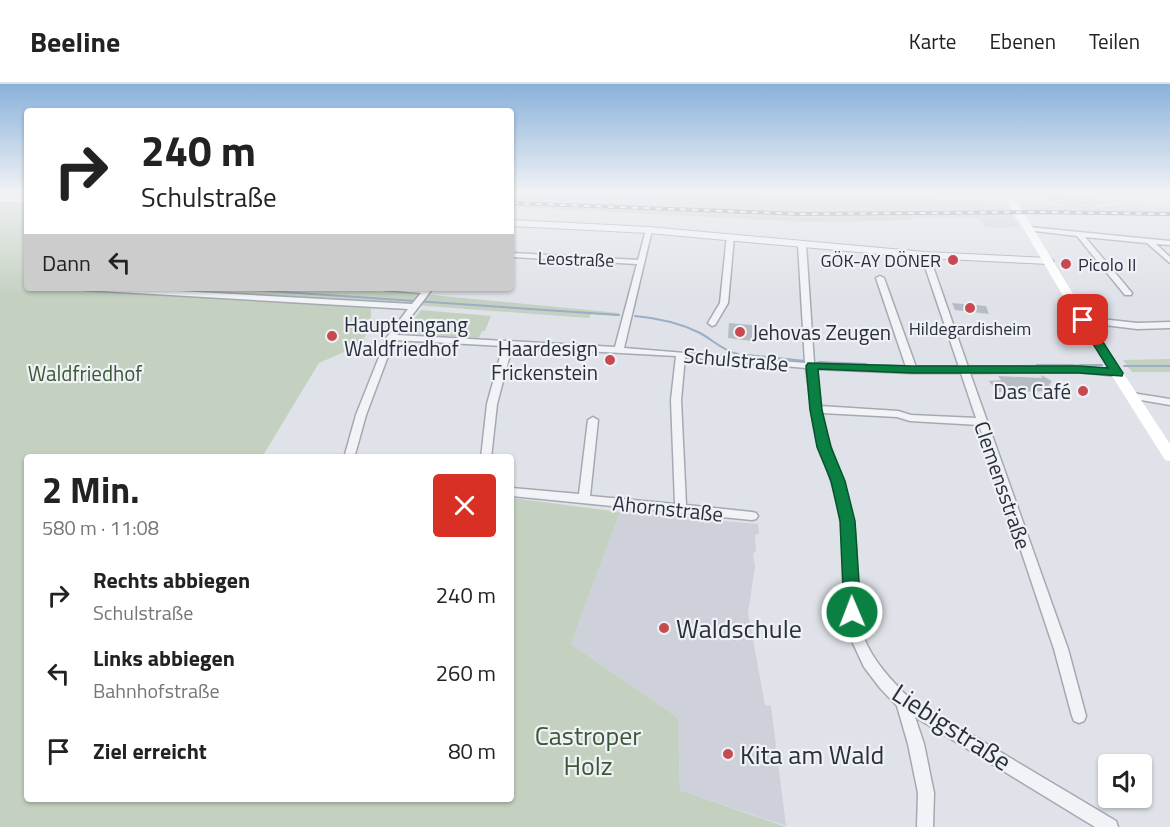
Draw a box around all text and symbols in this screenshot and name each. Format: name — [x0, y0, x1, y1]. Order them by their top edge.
text: Beeline — [30, 20, 120, 63]
text: Karte — [909, 25, 956, 57]
text: Ebenen — [989, 25, 1056, 57]
text: Teilen — [1089, 25, 1140, 57]
text: 240 m — [141, 118, 256, 182]
icon: right — [42, 132, 120, 210]
text: Schulstraße — [141, 176, 277, 217]
street label: Leostraße — [537, 244, 615, 274]
text: Dann — [42, 246, 91, 280]
icon: left — [103, 246, 136, 279]
place label: GÖK-AY DÖNER — [821, 247, 941, 274]
place label: Picolo II — [1078, 251, 1136, 278]
marker: GÖK-AY DÖNER — [946, 253, 960, 267]
marker: Picolo II — [1059, 257, 1073, 271]
pin — [1057, 294, 1108, 345]
marker: Hildegardisheim — [963, 301, 977, 315]
icon: arrive — [1066, 303, 1099, 336]
place label: Haupteingang Waldfriedhof — [344, 308, 468, 364]
place label: Hildegardisheim — [909, 315, 1031, 342]
place label: Jehovas Zeugen — [752, 316, 891, 348]
marker: Jehovas Zeugen — [733, 325, 747, 339]
marker: Haupteingang Waldfriedhof — [325, 329, 339, 343]
place label: Haardesign Frickenstein — [491, 332, 598, 388]
street label: Schulstraße — [682, 338, 790, 380]
marker: Haardesign Frickenstein — [603, 353, 617, 367]
park label: Waldfriedhof — [28, 357, 142, 389]
place label: Das Café — [993, 375, 1071, 407]
marker: Das Café — [1076, 384, 1090, 398]
street label: Clemensstraße — [966, 417, 1040, 553]
text: 2 Min. — [42, 462, 139, 517]
button: close — [433, 474, 496, 537]
street label: Ahornstraße — [611, 486, 725, 530]
text: 580 m · 11:08 — [42, 512, 159, 543]
text: Rechts abbiegen — [93, 563, 250, 597]
text: 240 m — [436, 578, 496, 612]
icon: right — [42, 579, 75, 612]
position arrow — [820, 580, 884, 644]
text: Schulstraße — [93, 597, 193, 628]
place label: Waldschule — [676, 609, 802, 648]
marker: Waldschule — [657, 621, 671, 635]
text: Links abbiegen — [93, 641, 235, 675]
text: 260 m — [436, 656, 496, 690]
icon: left — [42, 657, 75, 690]
street label: Liebigstraße — [885, 674, 1019, 780]
text: Bahnhofstraße — [93, 675, 220, 706]
park label: Castroper Holz — [535, 716, 641, 785]
text: Ziel erreicht — [93, 734, 207, 768]
text: 80 m — [448, 734, 496, 768]
icon: arrive — [42, 735, 75, 768]
place label: Kita am Wald — [740, 735, 884, 774]
marker: Kita am Wald — [721, 747, 735, 761]
map controls — [1098, 754, 1152, 808]
button: sound — [1098, 754, 1152, 808]

